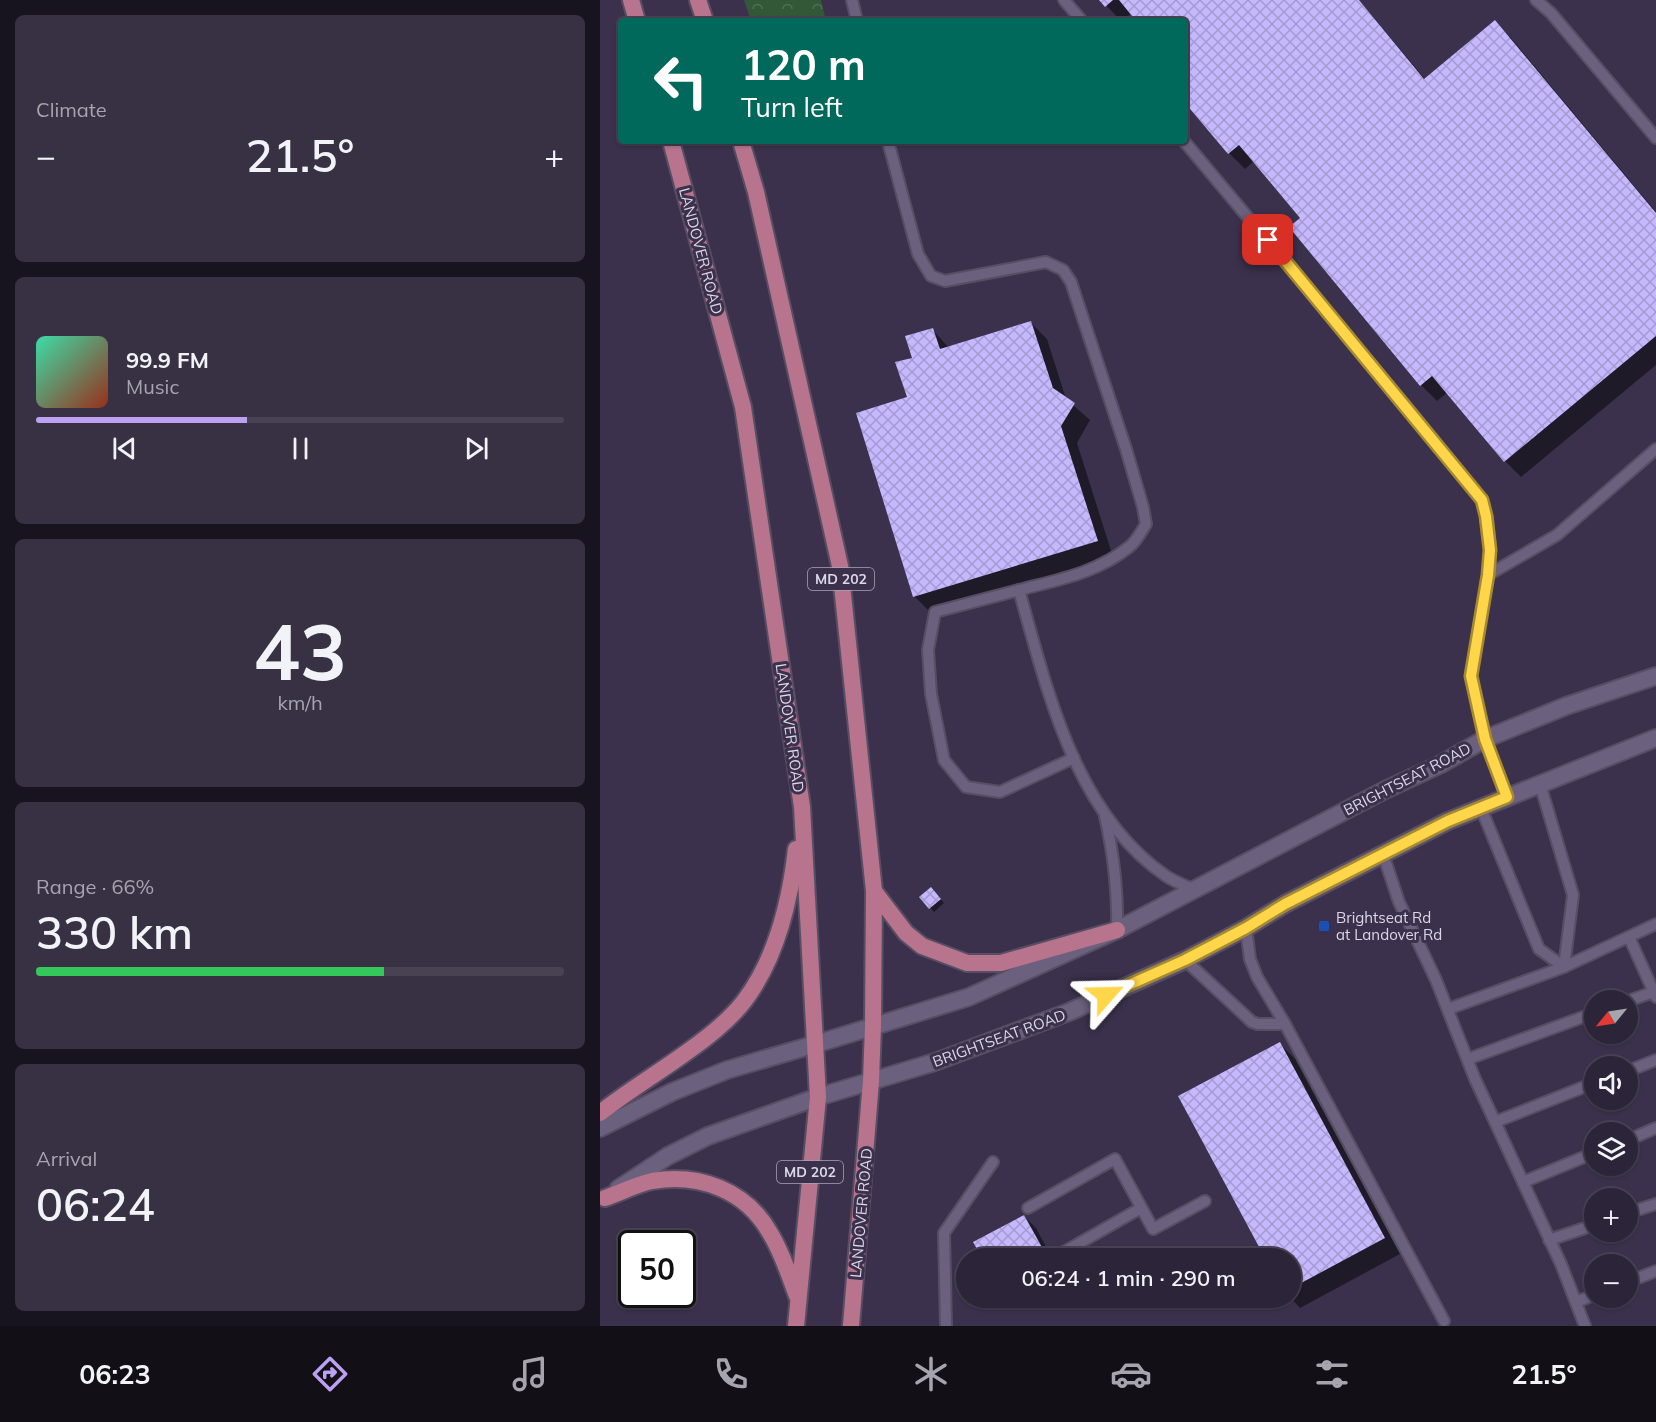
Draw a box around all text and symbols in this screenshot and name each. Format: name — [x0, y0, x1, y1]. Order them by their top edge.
text: 120 m — [741, 38, 866, 91]
icon: left — [642, 42, 720, 120]
text: Turn left — [741, 90, 843, 124]
text: Climate — [36, 97, 107, 122]
text: 21.5° — [246, 127, 354, 183]
text: − — [36, 135, 56, 176]
text: + — [544, 135, 564, 176]
street label: LANDOVER ROAD — [675, 186, 727, 316]
pin — [1242, 214, 1293, 265]
icon: arrive — [1251, 223, 1284, 256]
text: 99.9 FM — [126, 346, 209, 374]
text: Music — [126, 374, 179, 399]
icon: previous — [108, 432, 141, 465]
icon: pause — [284, 432, 317, 465]
icon: next — [460, 432, 493, 465]
road number: MD 202 — [808, 568, 874, 590]
text: 43 — [253, 602, 347, 700]
street label: LANDOVER ROAD — [772, 662, 808, 794]
text: km/h — [277, 690, 323, 715]
street label: BRIGHTSEAT ROAD — [1340, 739, 1474, 819]
text: Range · 66% — [36, 874, 154, 899]
text: 330 km — [36, 904, 193, 960]
place label: Brightseat Rd at Landover Rd — [1336, 908, 1442, 944]
marker: Brightseat Rd at Landover Rd — [1317, 919, 1331, 933]
position arrow — [1074, 963, 1138, 1027]
north arrow — [1584, 990, 1638, 1044]
map controls — [1584, 990, 1638, 1308]
street label: BRIGHTSEAT ROAD — [930, 1005, 1068, 1071]
button: sound — [1584, 1056, 1638, 1110]
button: layers — [1584, 1122, 1638, 1176]
text: Arrival — [36, 1146, 97, 1171]
street label: LANDOVER ROAD — [846, 1147, 876, 1279]
road number: MD 202 — [777, 1161, 843, 1183]
text: 06:24 — [36, 1176, 155, 1232]
button: + — [1584, 1188, 1638, 1242]
speed limit sign: 50 — [618, 1230, 696, 1308]
button: − — [1584, 1254, 1638, 1308]
text: 06:24 · 1 min · 290 m — [1021, 1264, 1236, 1292]
icon: directions — [309, 1353, 351, 1395]
icon: music — [509, 1353, 551, 1395]
icon: phone — [710, 1353, 752, 1395]
icon: climate — [910, 1353, 952, 1395]
icon: car — [1110, 1353, 1152, 1395]
icon: filters — [1311, 1353, 1353, 1395]
text: 06:23 — [79, 1357, 151, 1391]
text: 21.5° — [1511, 1357, 1577, 1391]

